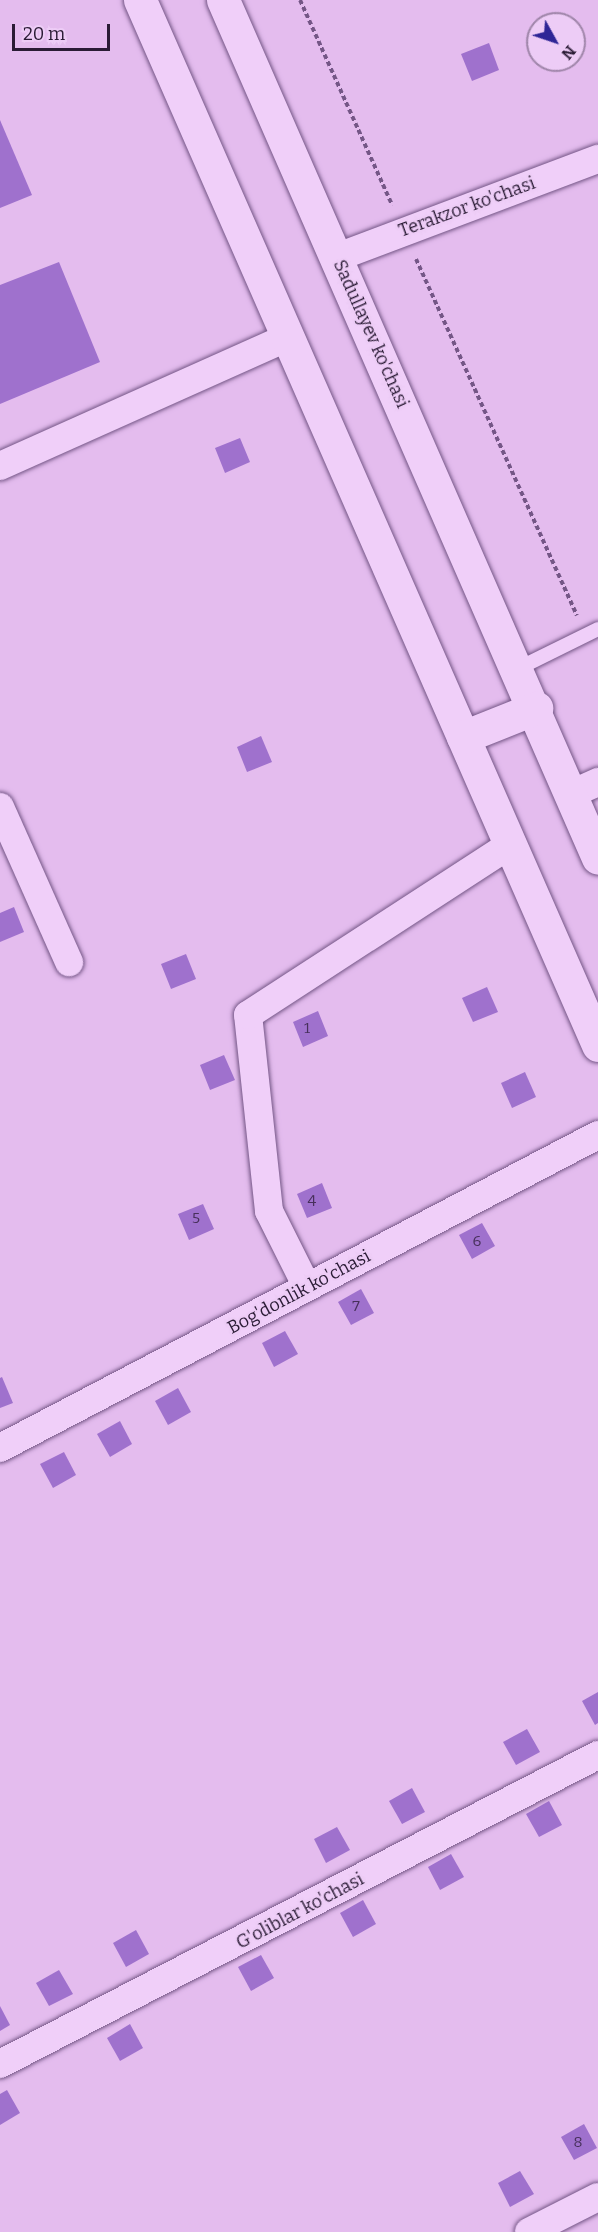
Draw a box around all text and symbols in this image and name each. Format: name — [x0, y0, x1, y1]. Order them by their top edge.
scale bar — [15, 12, 112, 50]
north arrow — [526, 12, 586, 72]
text: 20 m — [23, 23, 65, 45]
text: N — [557, 42, 580, 63]
street label: Terakzor ko'chasi — [396, 172, 538, 242]
street label: Sadullayev ko'chasi — [329, 257, 413, 411]
house number: 1 — [304, 1020, 310, 1038]
house number: 4 — [308, 1193, 316, 1211]
house number: 5 — [192, 1210, 200, 1228]
house number: 6 — [473, 1233, 481, 1251]
street label: Bog'donlik ko'chasi — [224, 1245, 374, 1339]
house number: 7 — [352, 1298, 360, 1316]
street label: G'oliblar ko'chasi — [233, 1868, 367, 1954]
house number: 8 — [573, 2134, 583, 2152]

